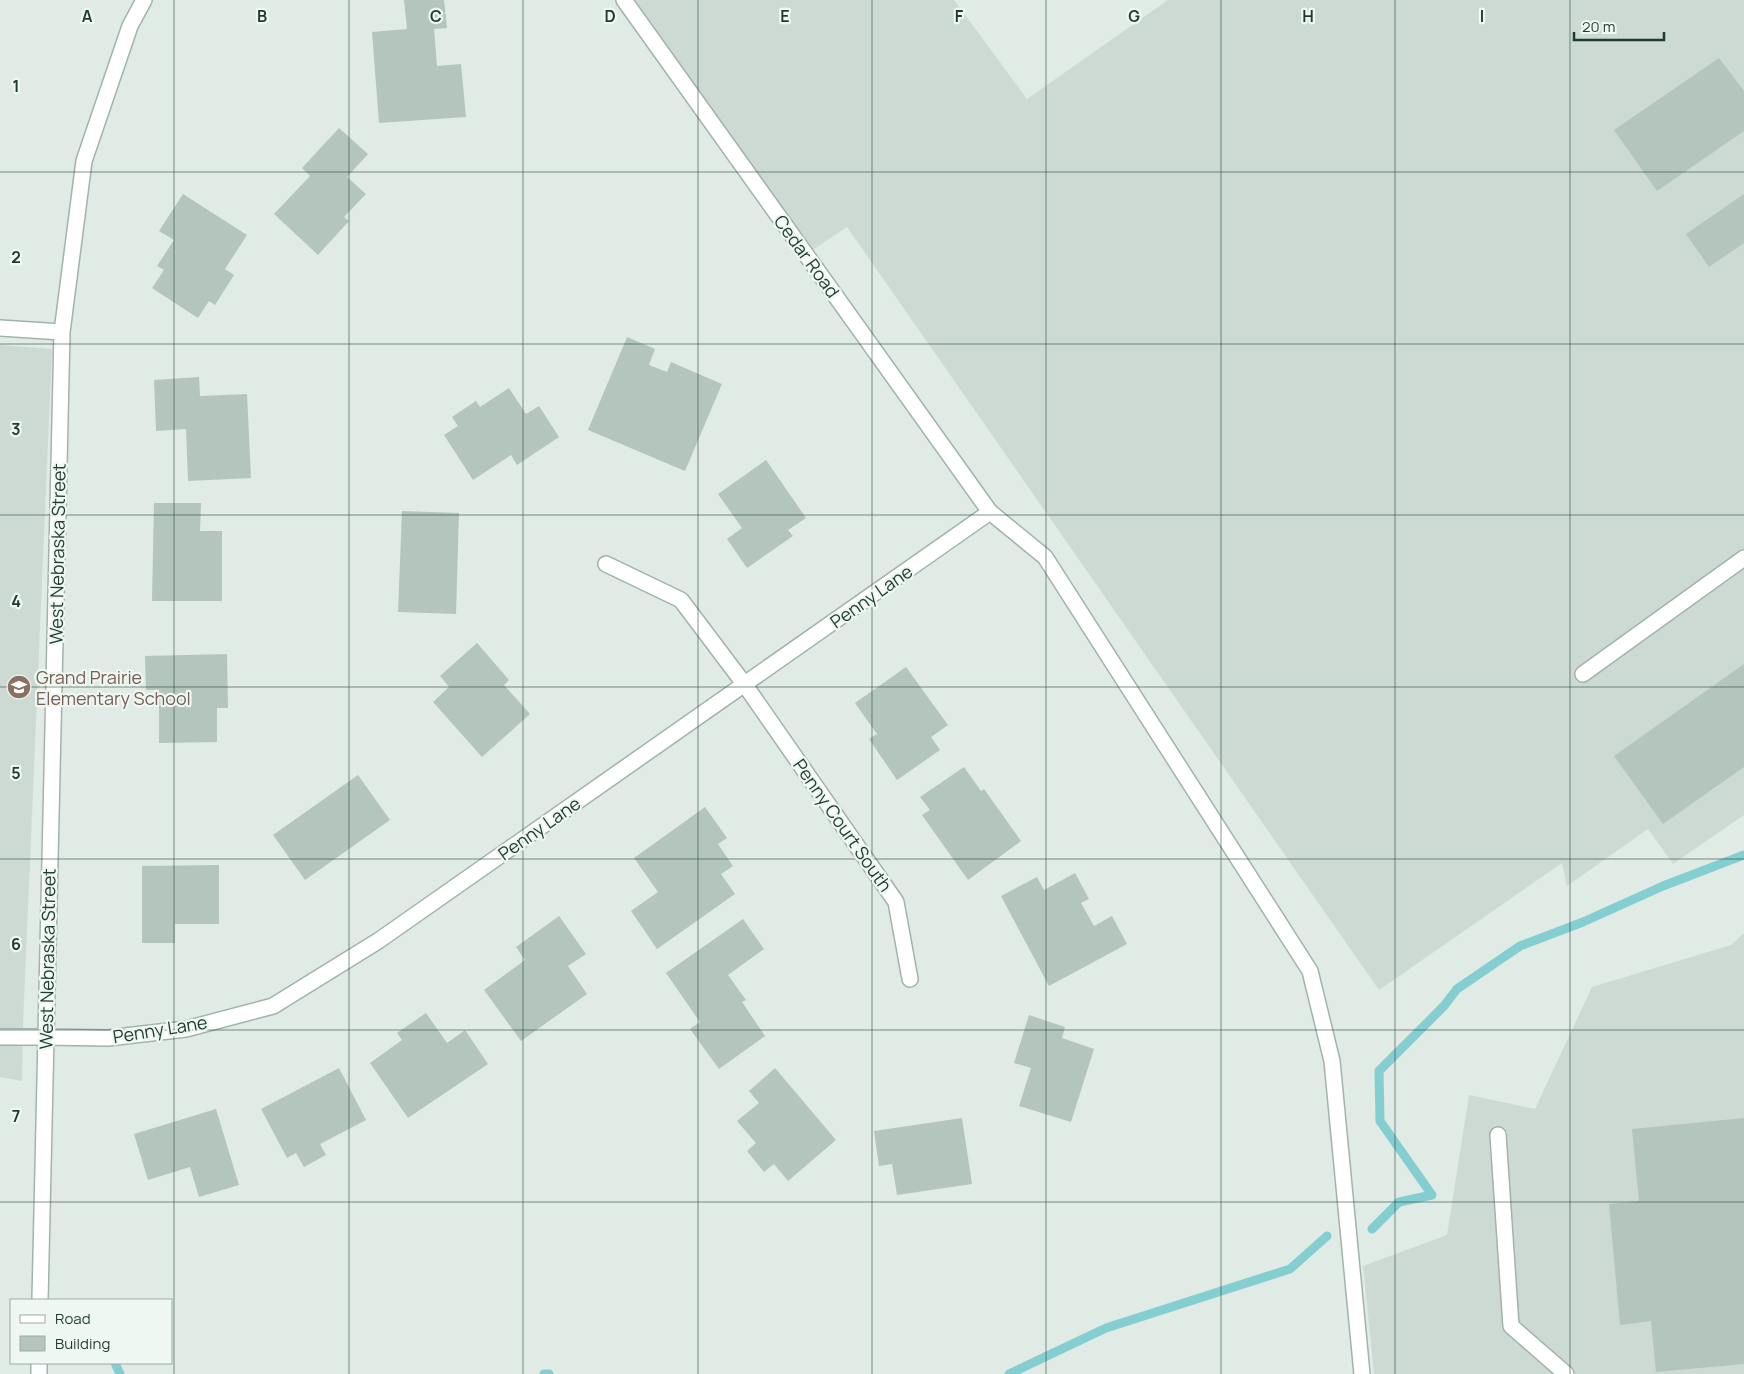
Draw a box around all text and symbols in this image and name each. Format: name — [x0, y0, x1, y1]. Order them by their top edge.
text: A — [82, 5, 93, 27]
text: B — [257, 5, 267, 27]
text: C — [430, 5, 442, 27]
text: D — [604, 5, 616, 27]
text: E — [780, 5, 790, 27]
text: F — [955, 5, 964, 27]
text: G — [1128, 5, 1140, 27]
text: H — [1302, 5, 1314, 27]
text: I — [1480, 5, 1484, 27]
scale bar — [1574, 10, 1664, 42]
text: 20 m — [1582, 16, 1615, 37]
text: 1 — [12, 75, 20, 97]
street label: Cedar Road — [769, 210, 845, 302]
text: 2 — [11, 246, 21, 268]
text: 3 — [11, 418, 21, 440]
street label: West Nebraska Street — [43, 463, 71, 645]
street label: Penny Lane — [825, 559, 917, 633]
text: 4 — [11, 590, 21, 612]
place label: Grand Prairie Elementary School — [36, 665, 191, 710]
school or university icon: Grand Prairie Elementary School — [6, 674, 32, 700]
street label: Penny Court South — [788, 754, 898, 896]
text: 5 — [11, 762, 21, 784]
street label: Penny Lane — [493, 791, 585, 865]
street label: West Nebraska Street — [33, 868, 61, 1050]
text: 6 — [11, 933, 21, 955]
street label: Penny Lane — [111, 1010, 209, 1048]
text: 7 — [12, 1105, 20, 1127]
legend — [10, 1299, 172, 1364]
text: Road — [55, 1308, 91, 1329]
text: Building — [55, 1333, 110, 1354]

